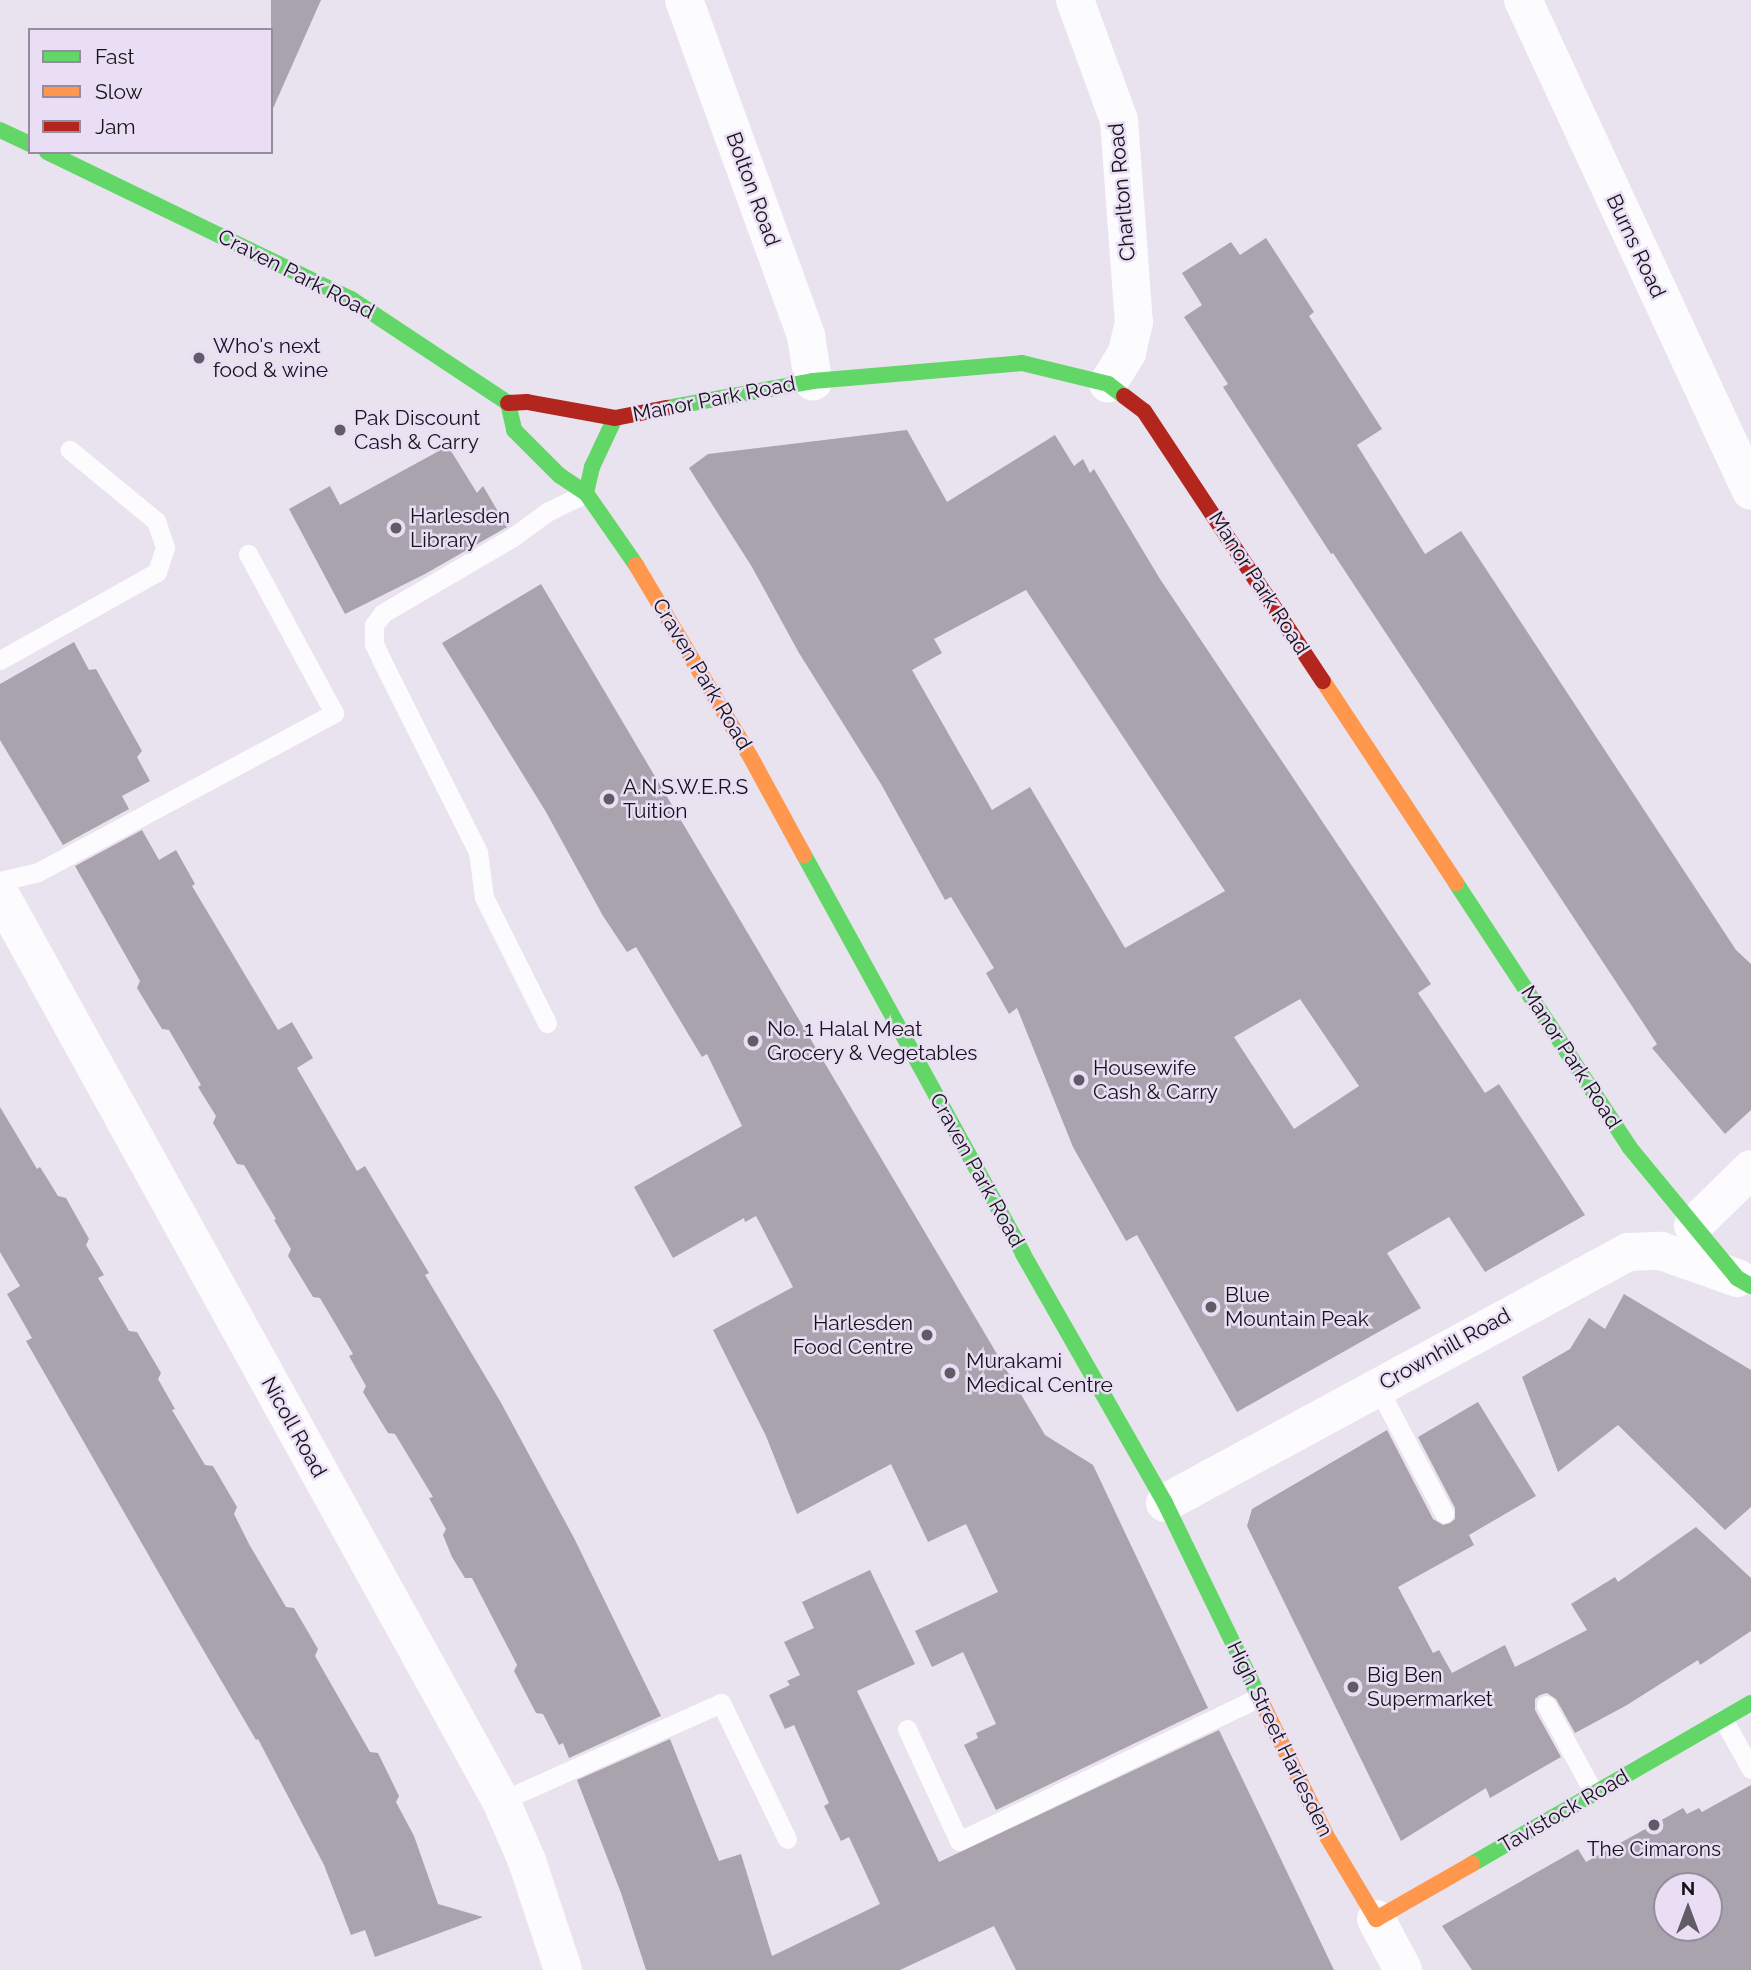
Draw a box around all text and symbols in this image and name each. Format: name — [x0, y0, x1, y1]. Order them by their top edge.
legend — [28, 28, 273, 154]
text: Fast — [95, 44, 135, 69]
text: Slow — [95, 79, 143, 104]
text: Jam — [95, 114, 136, 139]
street label: Charlton Road — [1103, 122, 1141, 262]
street label: Bolton Road — [721, 129, 785, 249]
street label: Burns Road — [1601, 190, 1671, 302]
street label: Craven Park Road — [214, 224, 378, 324]
place label: Who's next food & wine — [213, 333, 329, 383]
marker: Who's next food & wine — [191, 350, 207, 366]
street label: Manor Park Road — [630, 371, 798, 427]
place label: Pak Discount Cash & Carry — [354, 405, 480, 455]
marker: Pak Discount Cash & Carry — [332, 422, 348, 438]
place label: Harlesden Library — [410, 503, 510, 553]
street label: Manor Park Road — [1203, 507, 1315, 659]
marker: Harlesden Library — [388, 520, 404, 536]
street label: Craven Park Road — [647, 594, 757, 754]
place label: A.N.S.W.E.R.S Tuition — [623, 774, 748, 824]
marker: A.N.S.W.E.R.S Tuition — [601, 791, 617, 807]
street label: Manor Park Road — [1515, 981, 1627, 1133]
place label: No. 1 Halal Meat Grocery & Vegetables — [767, 1016, 979, 1066]
marker: No. 1 Halal Meat Grocery & Vegetables — [745, 1033, 761, 1049]
place label: Housewife Cash & Carry — [1093, 1055, 1218, 1105]
marker: Housewife Cash & Carry — [1071, 1072, 1087, 1088]
street label: Craven Park Road — [924, 1089, 1030, 1251]
place label: Blue Mountain Peak — [1225, 1282, 1369, 1332]
marker: Blue Mountain Peak — [1203, 1299, 1219, 1315]
street label: Crownhill Road — [1375, 1302, 1515, 1396]
place label: Harlesden Food Centre — [793, 1310, 913, 1360]
marker: Harlesden Food Centre — [919, 1327, 935, 1343]
place label: Murakami Medical Centre — [966, 1348, 1114, 1398]
marker: Murakami Medical Centre — [940, 1363, 960, 1383]
street label: Nicoll Road — [256, 1372, 332, 1482]
street label: High Street Harlesden — [1222, 1637, 1338, 1841]
place label: Big Ben Supermarket — [1367, 1662, 1493, 1712]
marker: Big Ben Supermarket — [1345, 1679, 1361, 1695]
street label: Tavistock Road — [1495, 1764, 1633, 1858]
marker: The Cimarons — [1646, 1817, 1662, 1833]
place label: The Cimarons — [1587, 1836, 1721, 1862]
north arrow — [1653, 1872, 1723, 1942]
text: N — [1681, 1877, 1695, 1899]

